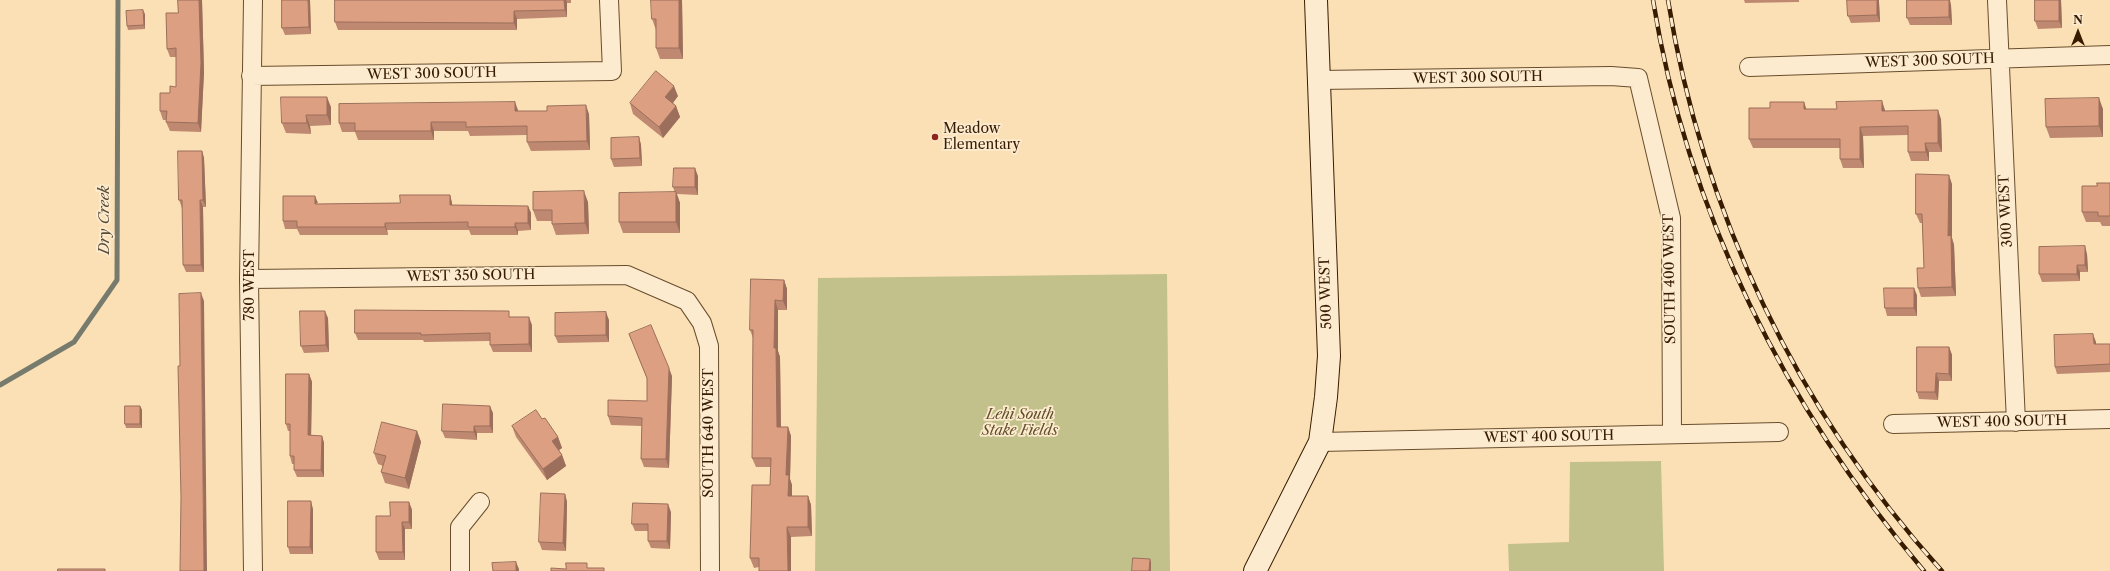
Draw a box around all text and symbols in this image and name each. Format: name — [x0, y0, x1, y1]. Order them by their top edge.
north arrow — [2058, 12, 2098, 52]
text: N — [2073, 13, 2083, 27]
street label: WEST 300 SOUTH — [1865, 50, 1995, 72]
street label: WEST 300 SOUTH — [367, 64, 497, 84]
street label: WEST 300 SOUTH — [1413, 68, 1543, 88]
place label: Meadow Elementary — [943, 121, 1020, 154]
marker: Meadow Elementary — [930, 132, 940, 142]
street label: 300 WEST — [1996, 174, 2016, 248]
water label: Dry Creek — [96, 185, 114, 255]
street label: SOUTH 400 WEST — [1660, 214, 1680, 344]
street label: 780 WEST — [242, 249, 258, 321]
street label: 500 WEST — [1316, 256, 1336, 330]
street label: WEST 350 SOUTH — [407, 266, 535, 286]
street label: SOUTH 640 WEST — [701, 368, 717, 498]
park label: Lehi South Stake Fields — [982, 407, 1058, 440]
street label: WEST 400 SOUTH — [1937, 412, 2067, 432]
street label: WEST 400 SOUTH — [1484, 427, 1614, 447]

